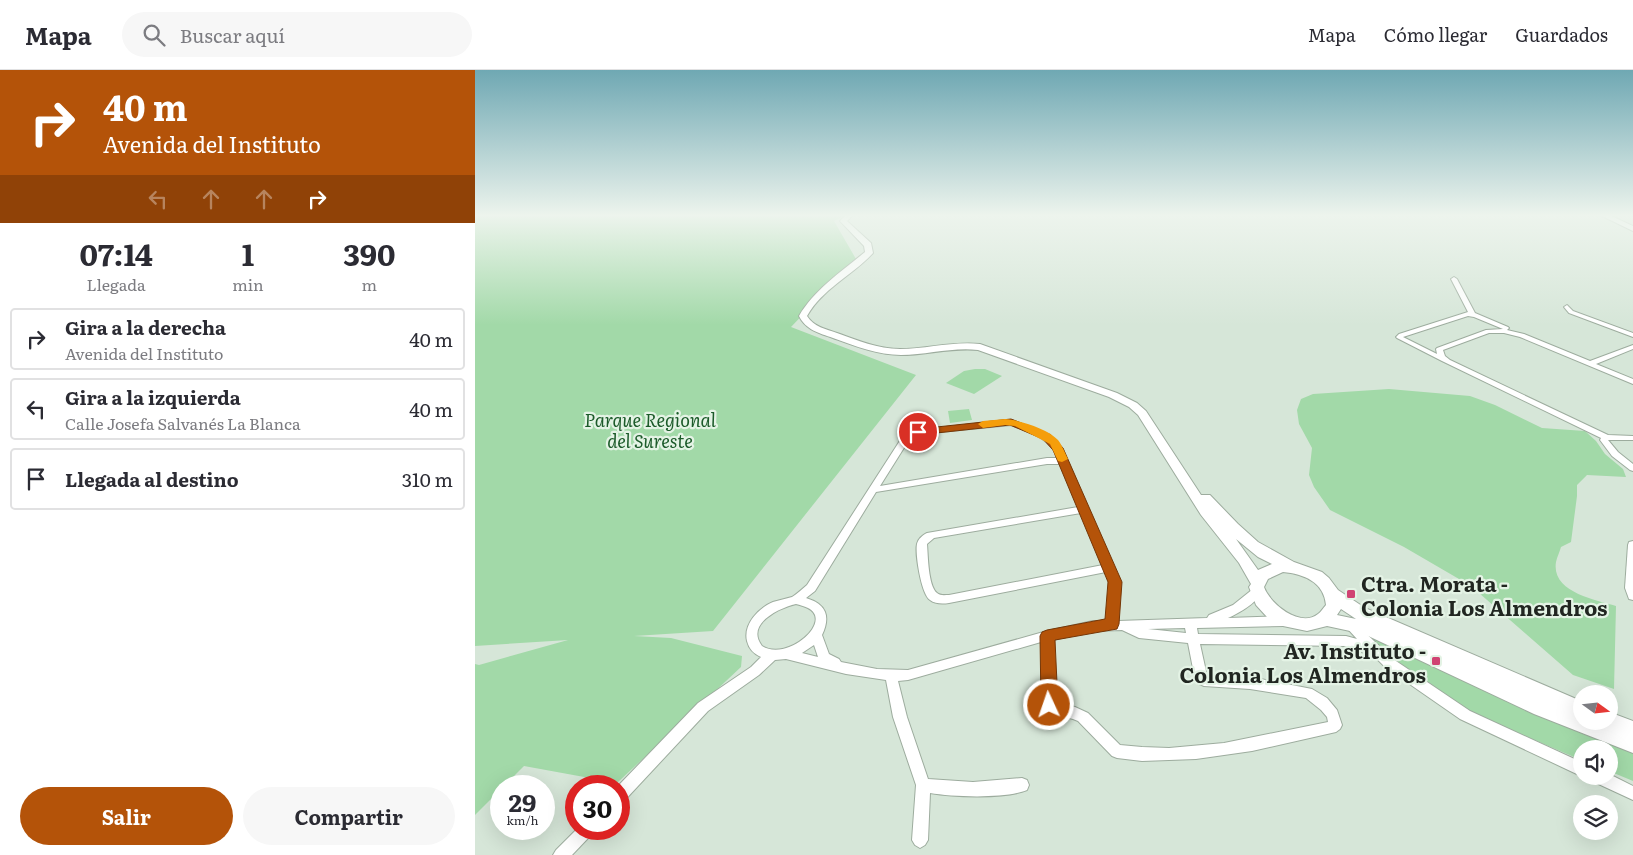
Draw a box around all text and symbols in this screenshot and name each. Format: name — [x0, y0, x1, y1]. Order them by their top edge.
search box — [122, 12, 472, 57]
text: Mapa — [25, 17, 92, 52]
icon: search — [140, 21, 168, 49]
text: Buscar aquí — [180, 21, 285, 49]
text: Mapa — [1308, 21, 1356, 48]
text: Cómo llegar — [1384, 21, 1487, 48]
text: Guardados — [1515, 21, 1608, 48]
text: 40 m — [103, 80, 188, 132]
icon: right — [20, 90, 85, 155]
text: Avenida del Instituto — [103, 127, 321, 160]
icon: left — [144, 185, 172, 213]
icon: ahead — [197, 185, 225, 213]
icon: ahead — [250, 185, 278, 213]
icon: right — [303, 185, 331, 213]
text: 07:14 — [79, 231, 153, 275]
text: 1 — [242, 231, 254, 275]
text: 390 — [343, 231, 396, 275]
text: Llegada — [87, 272, 146, 296]
text: min — [232, 272, 264, 296]
text: m — [362, 272, 377, 296]
text: Gira a la derecha — [65, 313, 226, 341]
icon: right — [22, 325, 50, 353]
text: 40 m — [409, 325, 453, 353]
text: Avenida del Instituto — [65, 341, 223, 365]
text: Gira a la izquierda — [65, 383, 241, 411]
icon: left — [22, 395, 50, 423]
text: 40 m — [409, 395, 453, 423]
park label: Parque Regional del Sureste — [584, 406, 717, 454]
text: Calle Josefa Salvanés La Blanca — [65, 411, 301, 435]
pin — [897, 411, 939, 453]
icon: arrive — [904, 418, 932, 446]
icon: arrive — [22, 465, 50, 493]
text: Llegada al destino — [65, 465, 239, 493]
text: 310 m — [402, 465, 453, 493]
place label: Ctra. Morata - Colonia Los Almendros — [1361, 567, 1608, 622]
marker: Ctra. Morata - Colonia Los Almendros — [1345, 588, 1357, 600]
place label: Av. Instituto - Colonia Los Almendros — [1179, 634, 1426, 689]
marker: Av. Instituto - Colonia Los Almendros — [1430, 655, 1442, 667]
position arrow — [1022, 678, 1074, 730]
north arrow — [1573, 685, 1617, 730]
map controls — [1573, 685, 1618, 840]
button: sound — [1573, 740, 1618, 785]
speed limit sign: 30 — [565, 775, 630, 840]
text: 29 — [509, 783, 536, 820]
button: Salir — [20, 787, 233, 845]
button: Compartir — [243, 787, 455, 845]
button: layers — [1573, 795, 1618, 840]
text: km/h — [507, 811, 538, 829]

